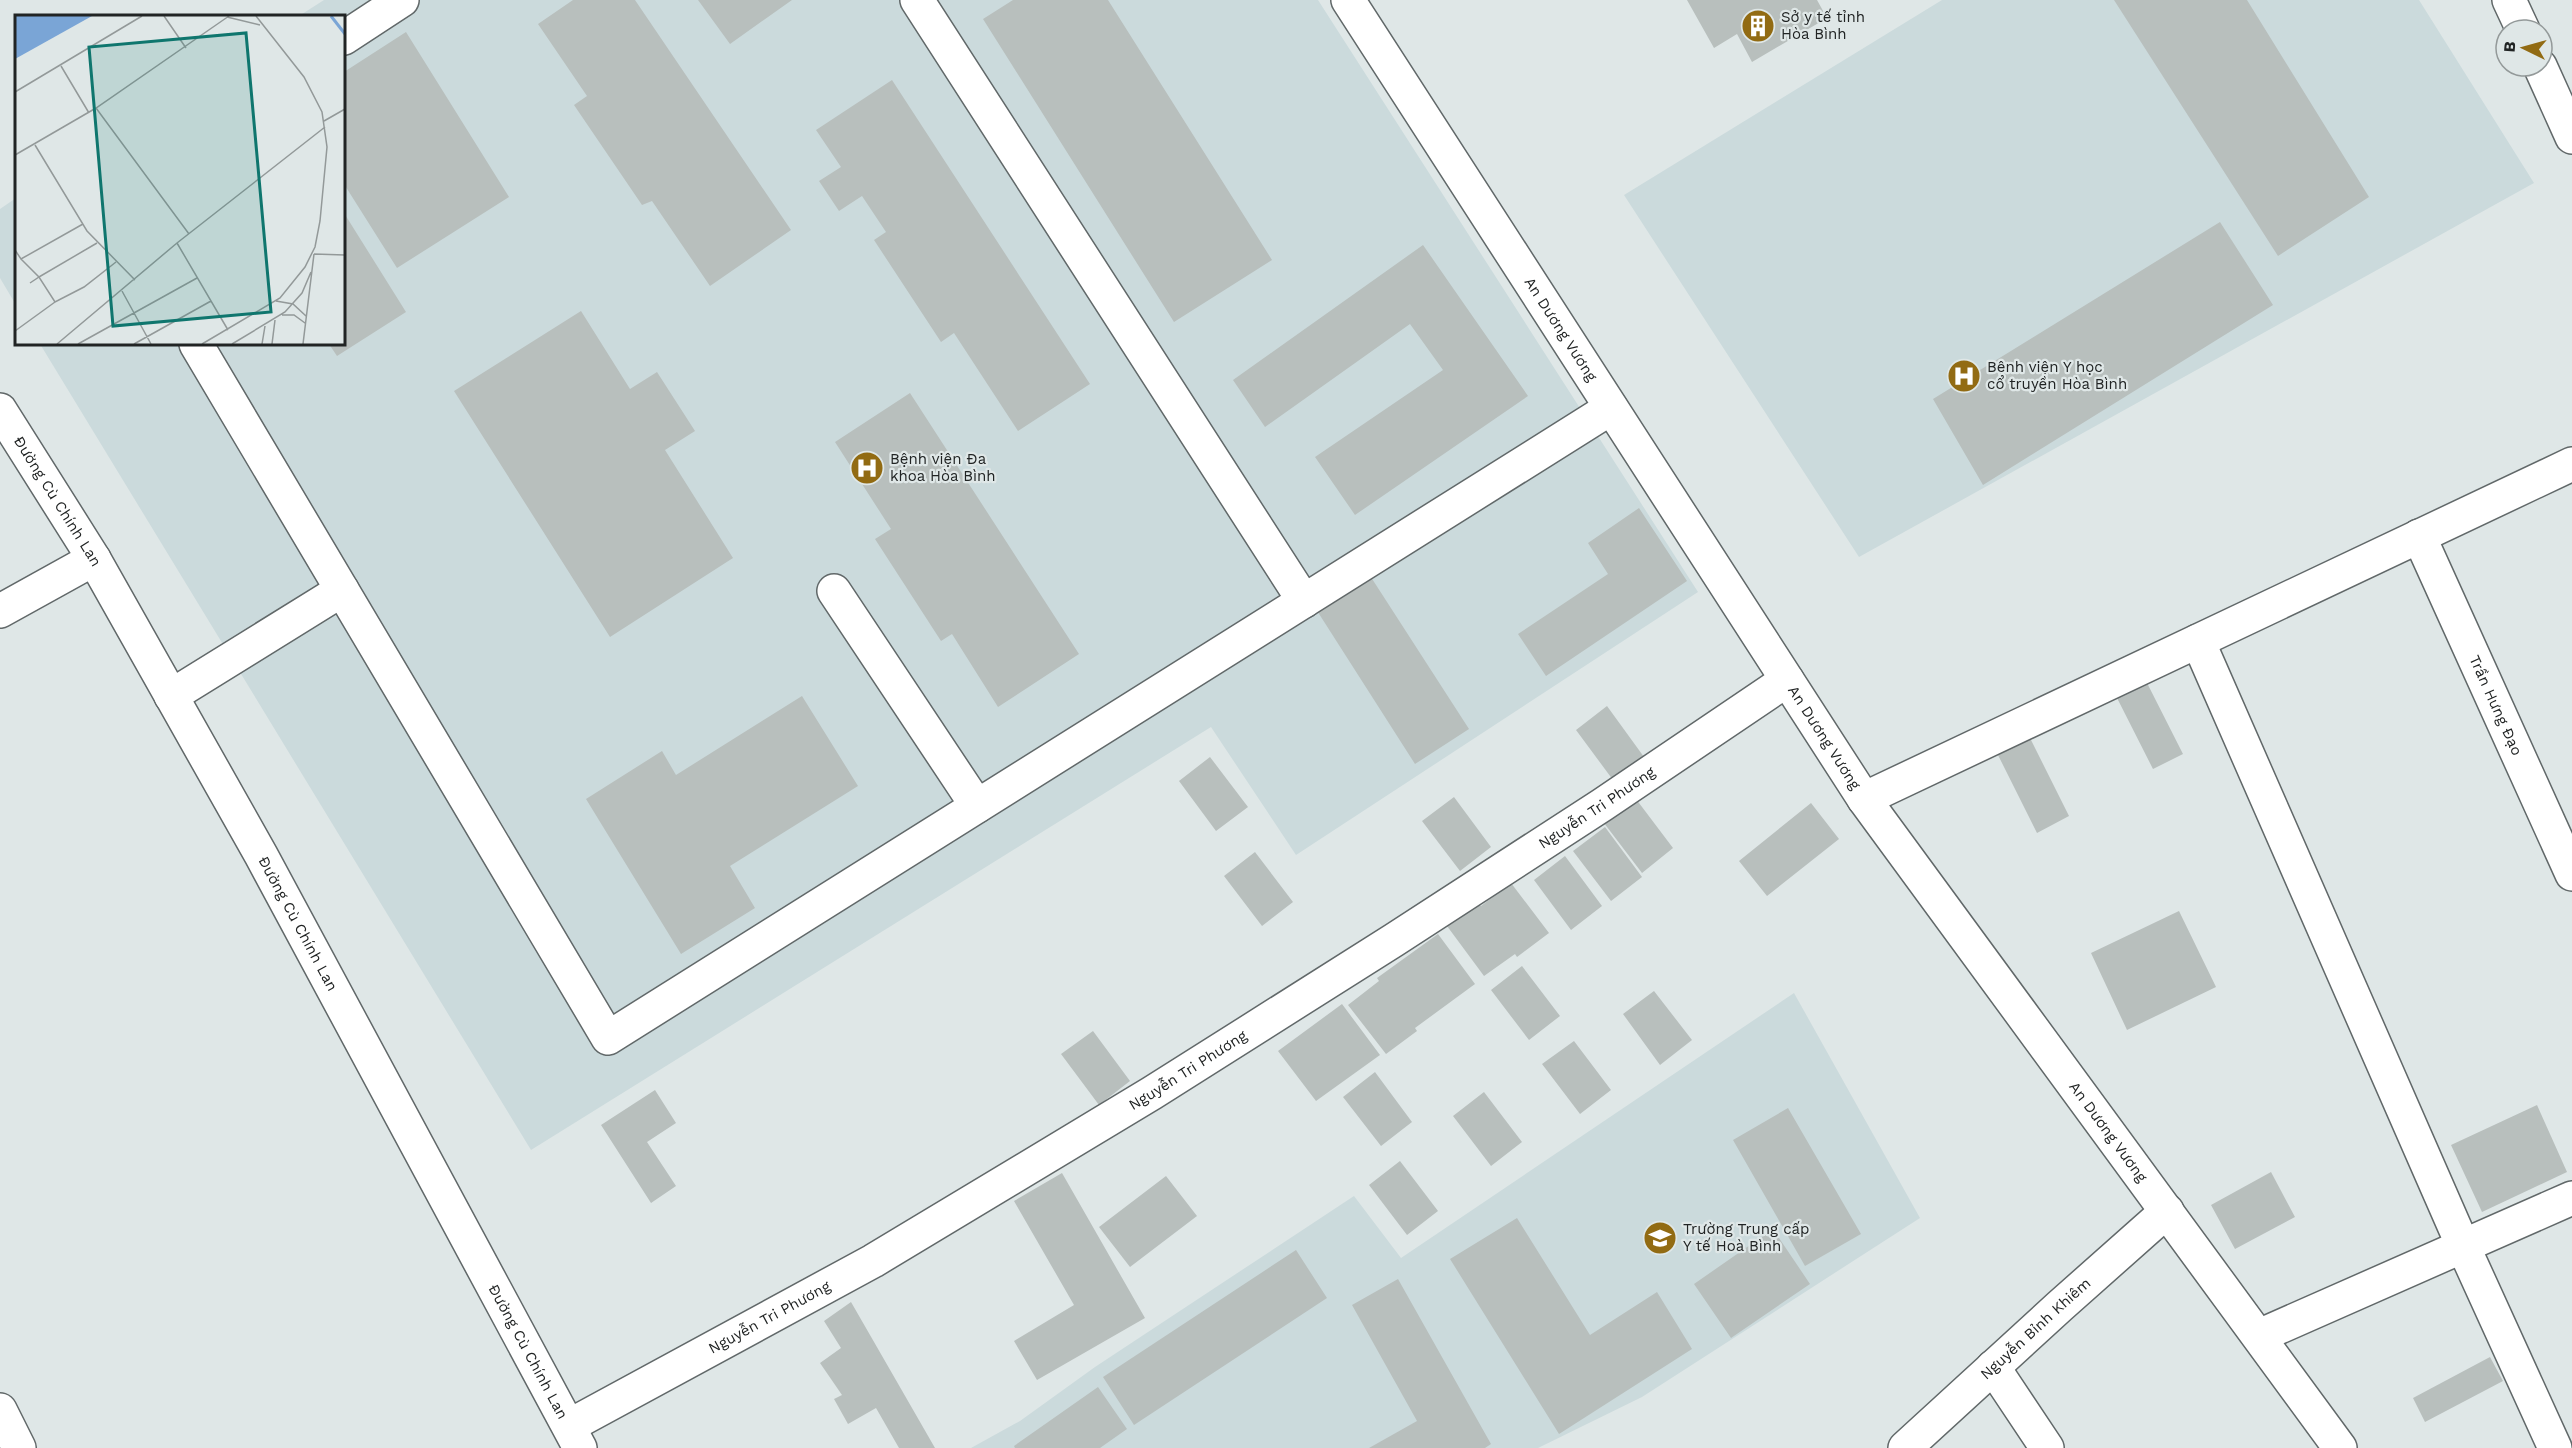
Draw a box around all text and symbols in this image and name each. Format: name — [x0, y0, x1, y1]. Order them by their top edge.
building icon: Sở y tế tỉnh Hòa Bình — [1740, 8, 1776, 44]
place label: Sở y tế tỉnh Hòa Bình — [1781, 8, 1865, 43]
inset map — [15, 15, 345, 345]
north arrow — [2494, 18, 2554, 78]
text: B — [2500, 40, 2520, 53]
street label: An Dương Vương — [1521, 274, 1601, 385]
hospital icon: Bệnh viện Y học cổ truyền Hòa Bình — [1946, 358, 1982, 394]
place label: Bệnh viện Y học cổ truyền Hòa Bình — [1987, 358, 2127, 393]
street label: Đường Cù Chính Lan — [10, 433, 105, 570]
hospital icon: Bệnh viện Đa khoa Hòa Bình — [849, 450, 885, 486]
place label: Bệnh viện Đa khoa Hòa Bình — [890, 450, 996, 485]
street label: Trần Hưng Đạo — [2465, 653, 2526, 758]
street label: An Dương Vương — [1784, 682, 1864, 793]
street label: Nguyễn Tri Phương — [1535, 763, 1658, 853]
street label: Đường Cù Chính Lan — [254, 853, 342, 994]
street label: Nguyễn Tri Phương — [1126, 1026, 1250, 1114]
street label: An Dương Vương — [2065, 1078, 2151, 1186]
school or university icon: Trường Trung cấp Y tế Hoà Bình — [1642, 1220, 1678, 1256]
place label: Trường Trung cấp Y tế Hoà Bình — [1683, 1220, 1809, 1255]
street label: Nguyễn Bỉnh Khiêm — [1977, 1274, 2094, 1383]
street label: Nguyễn Tri Phương — [705, 1277, 833, 1358]
street label: Đường Cù Chính Lan — [485, 1281, 572, 1422]

